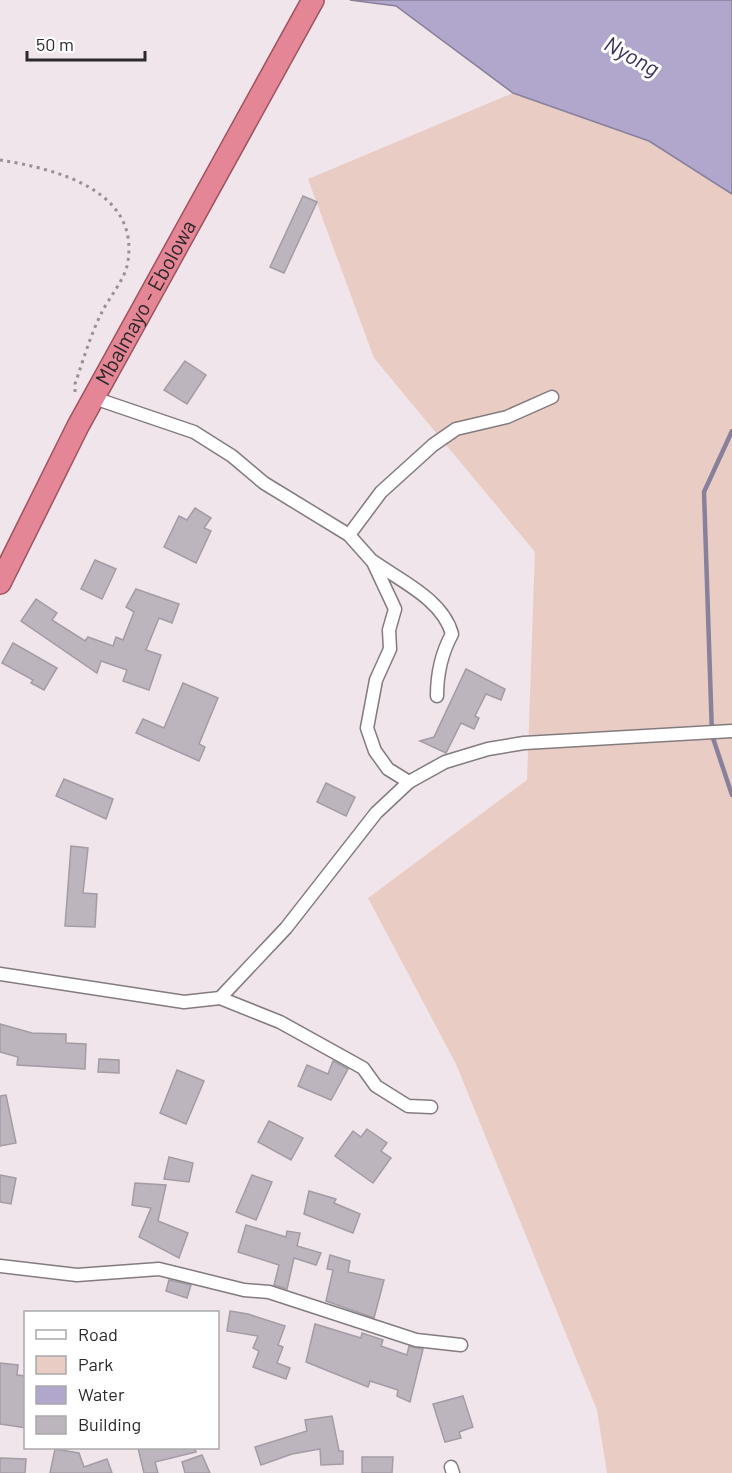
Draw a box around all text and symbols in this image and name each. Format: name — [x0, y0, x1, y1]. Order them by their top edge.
scale bar — [27, 24, 146, 62]
water label: Nyong — [601, 30, 664, 81]
text: 50 m — [36, 33, 74, 55]
street label: Mbalmayo - Ebolowa — [89, 215, 200, 389]
legend — [24, 1311, 219, 1449]
text: Road — [78, 1323, 118, 1345]
text: Park — [78, 1353, 113, 1375]
text: Water — [78, 1383, 125, 1405]
text: Building — [78, 1413, 141, 1435]

